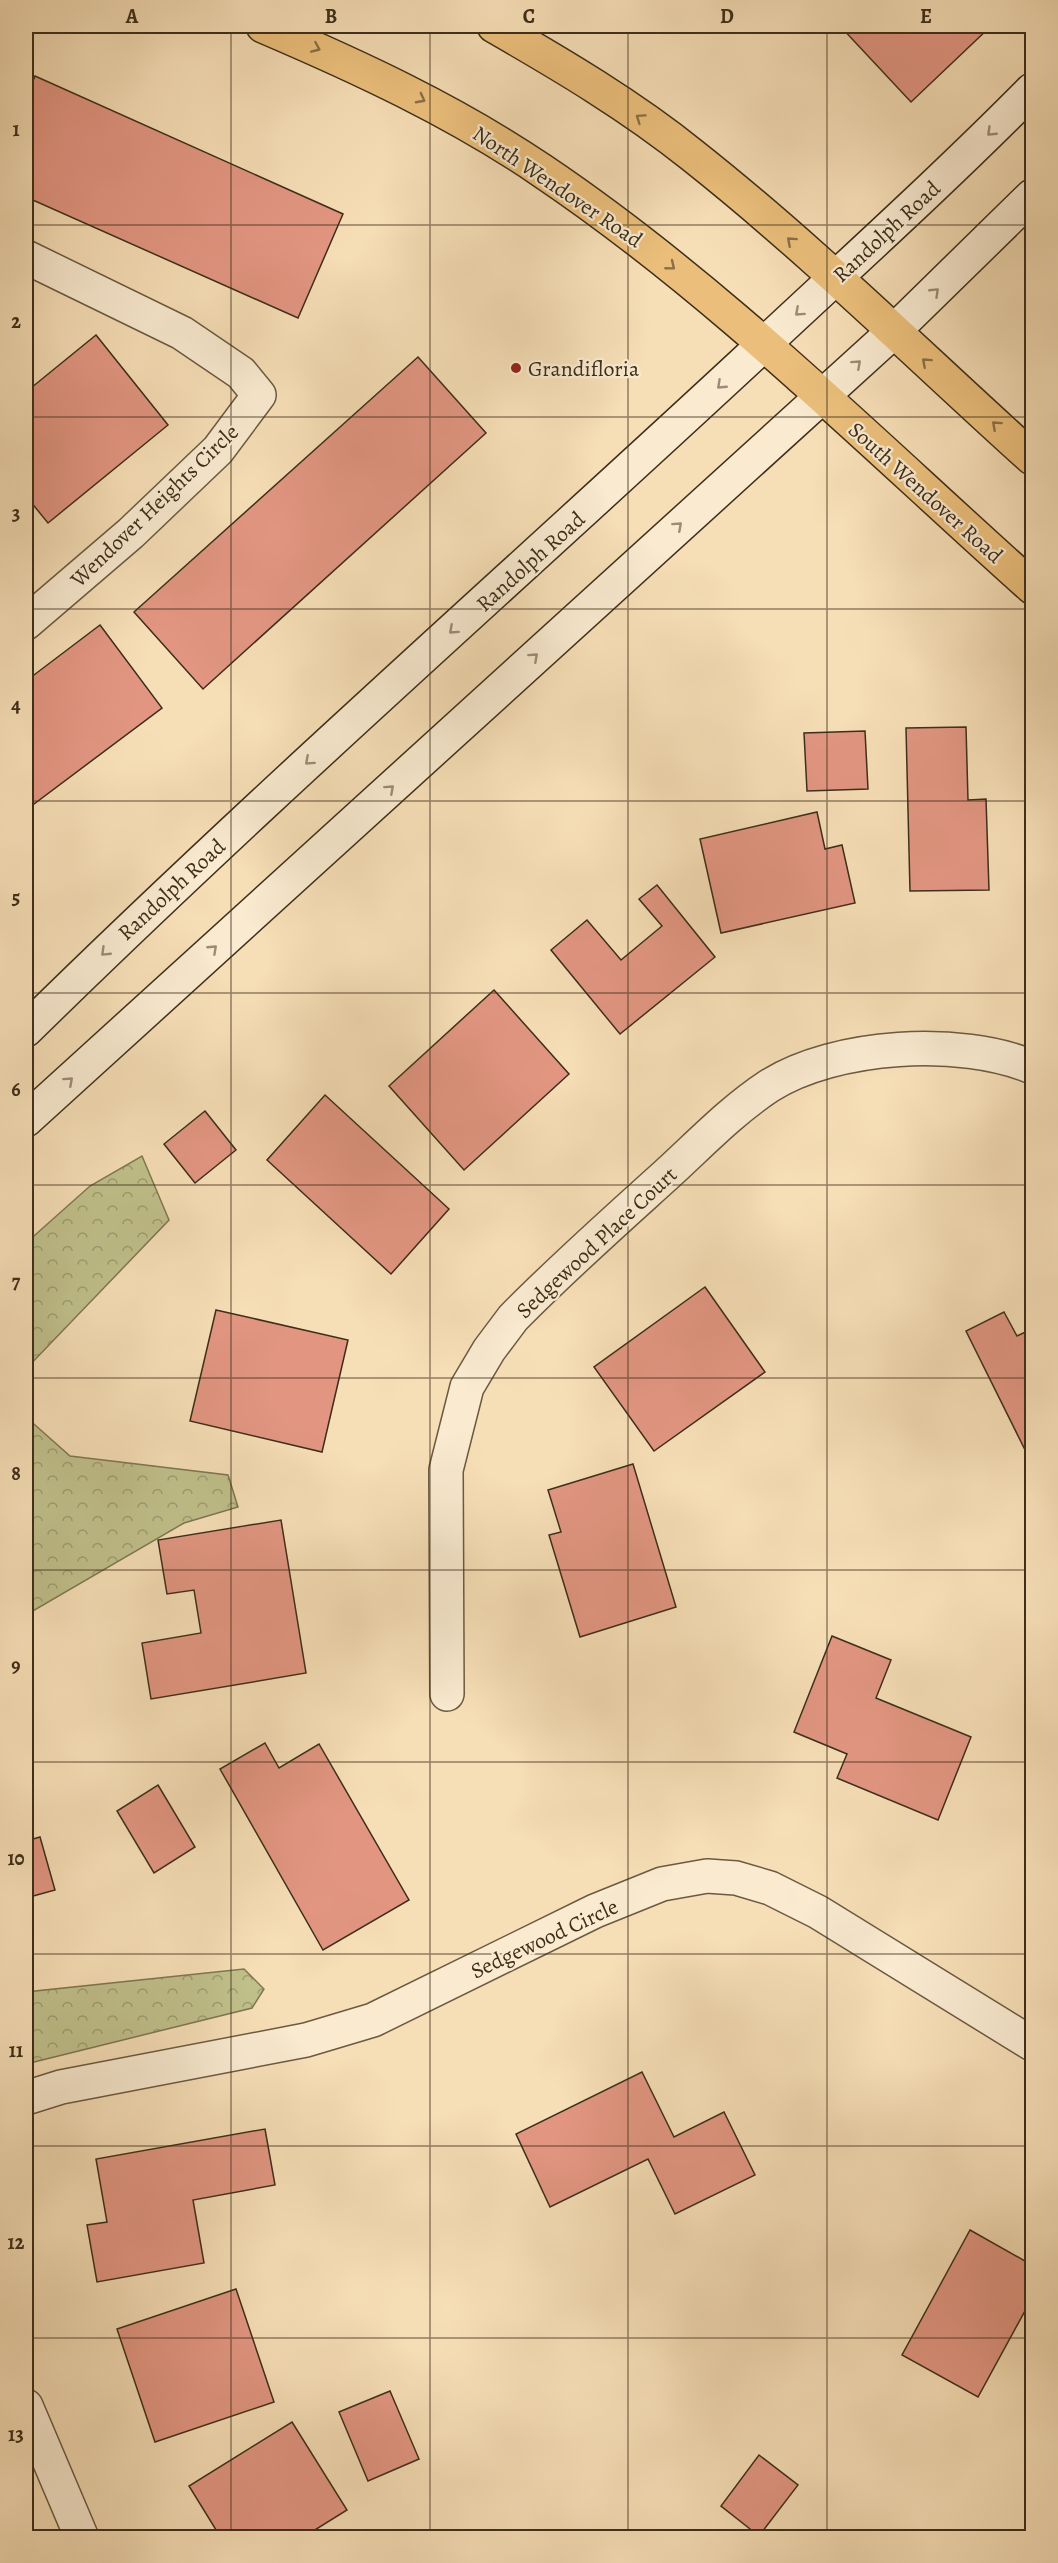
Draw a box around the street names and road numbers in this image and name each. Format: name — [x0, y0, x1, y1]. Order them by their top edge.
street label: North Wendover Road — [466, 119, 649, 255]
street label: Randolph Road — [826, 174, 947, 289]
street label: South Wendover Road — [842, 415, 1009, 570]
street label: Wendover Heights Circle — [63, 417, 245, 595]
street label: Randolph Road — [470, 505, 592, 619]
street label: Randolph Road — [111, 832, 232, 947]
street label: Sedgewood Place Court — [510, 1160, 684, 1325]
street label: Sedgewood Circle — [466, 1892, 623, 1986]

